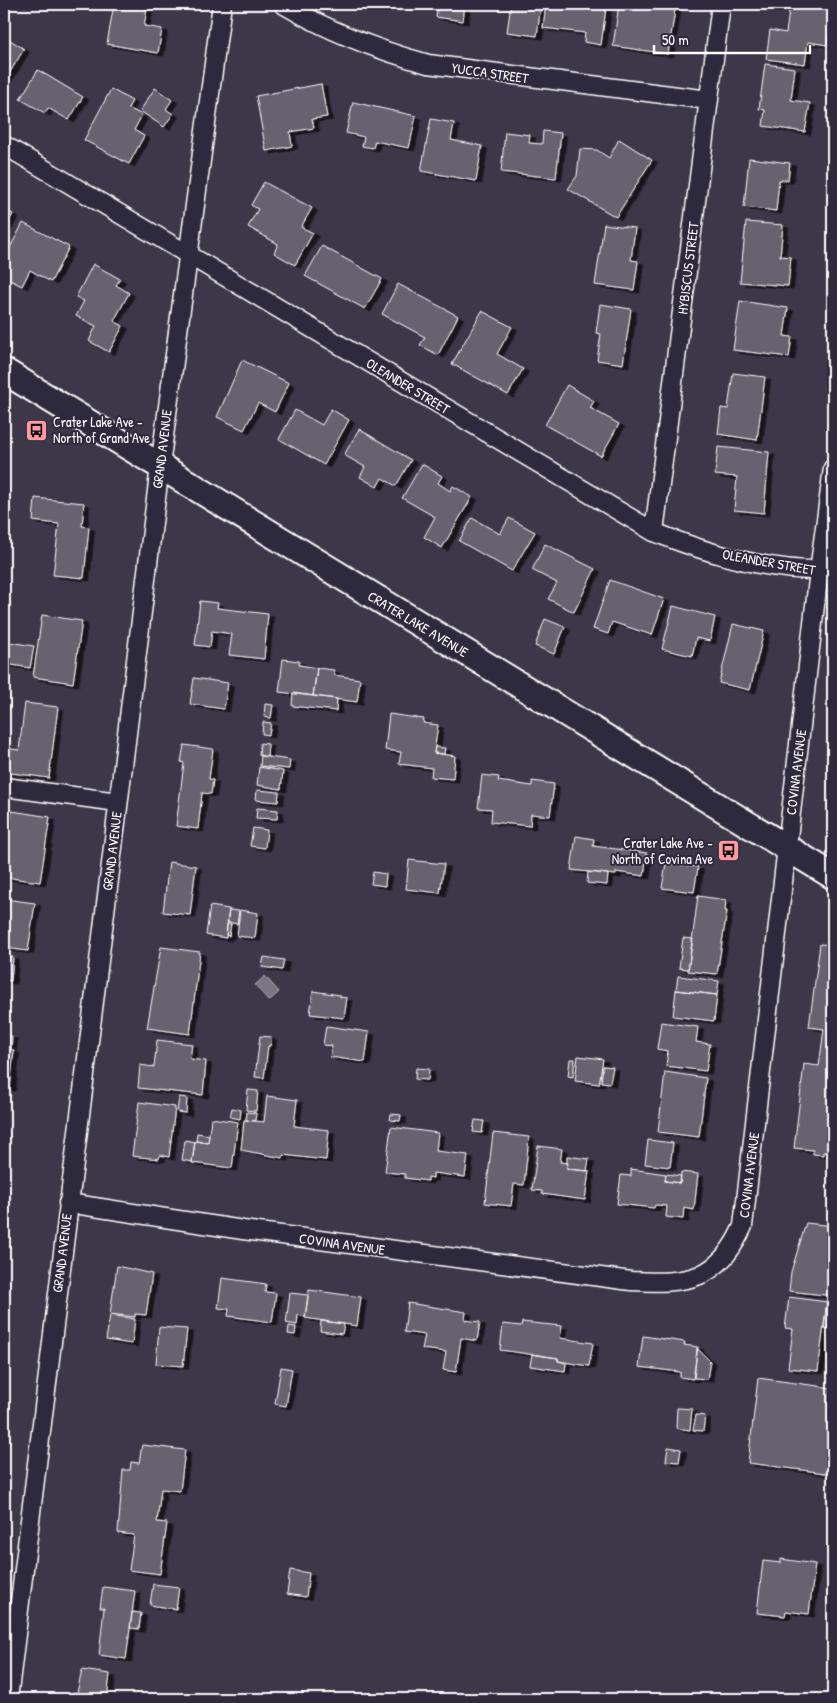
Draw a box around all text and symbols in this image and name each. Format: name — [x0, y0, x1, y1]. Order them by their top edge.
scale bar — [654, 22, 811, 54]
text: 50 m — [662, 29, 689, 50]
street label: YUCCA STREET — [450, 58, 530, 87]
street label: HYBISCUS STREET — [672, 220, 703, 315]
street label: OLEANDER STREET — [363, 353, 454, 418]
street label: GRAND AVENUE — [147, 408, 176, 490]
place label: Crater Lake Ave - North of Grand Ave — [53, 412, 150, 447]
bus stop icon: Crater Lake Ave - North of Grand Ave — [25, 418, 49, 442]
street label: OLEANDER STREET — [721, 544, 818, 579]
street label: CRATER LAKE AVENUE — [364, 586, 472, 661]
street label: COVINA AVENUE — [781, 728, 810, 816]
street label: GRAND AVENUE — [97, 810, 126, 892]
place label: Crater Lake Ave - North of Covina Ave — [612, 833, 713, 868]
bus stop icon: Crater Lake Ave - North of Covina Ave — [717, 839, 741, 863]
street label: COVINA AVENUE — [734, 1131, 763, 1219]
street label: GRAND AVENUE — [47, 1212, 76, 1294]
street label: COVINA AVENUE — [298, 1228, 386, 1259]

